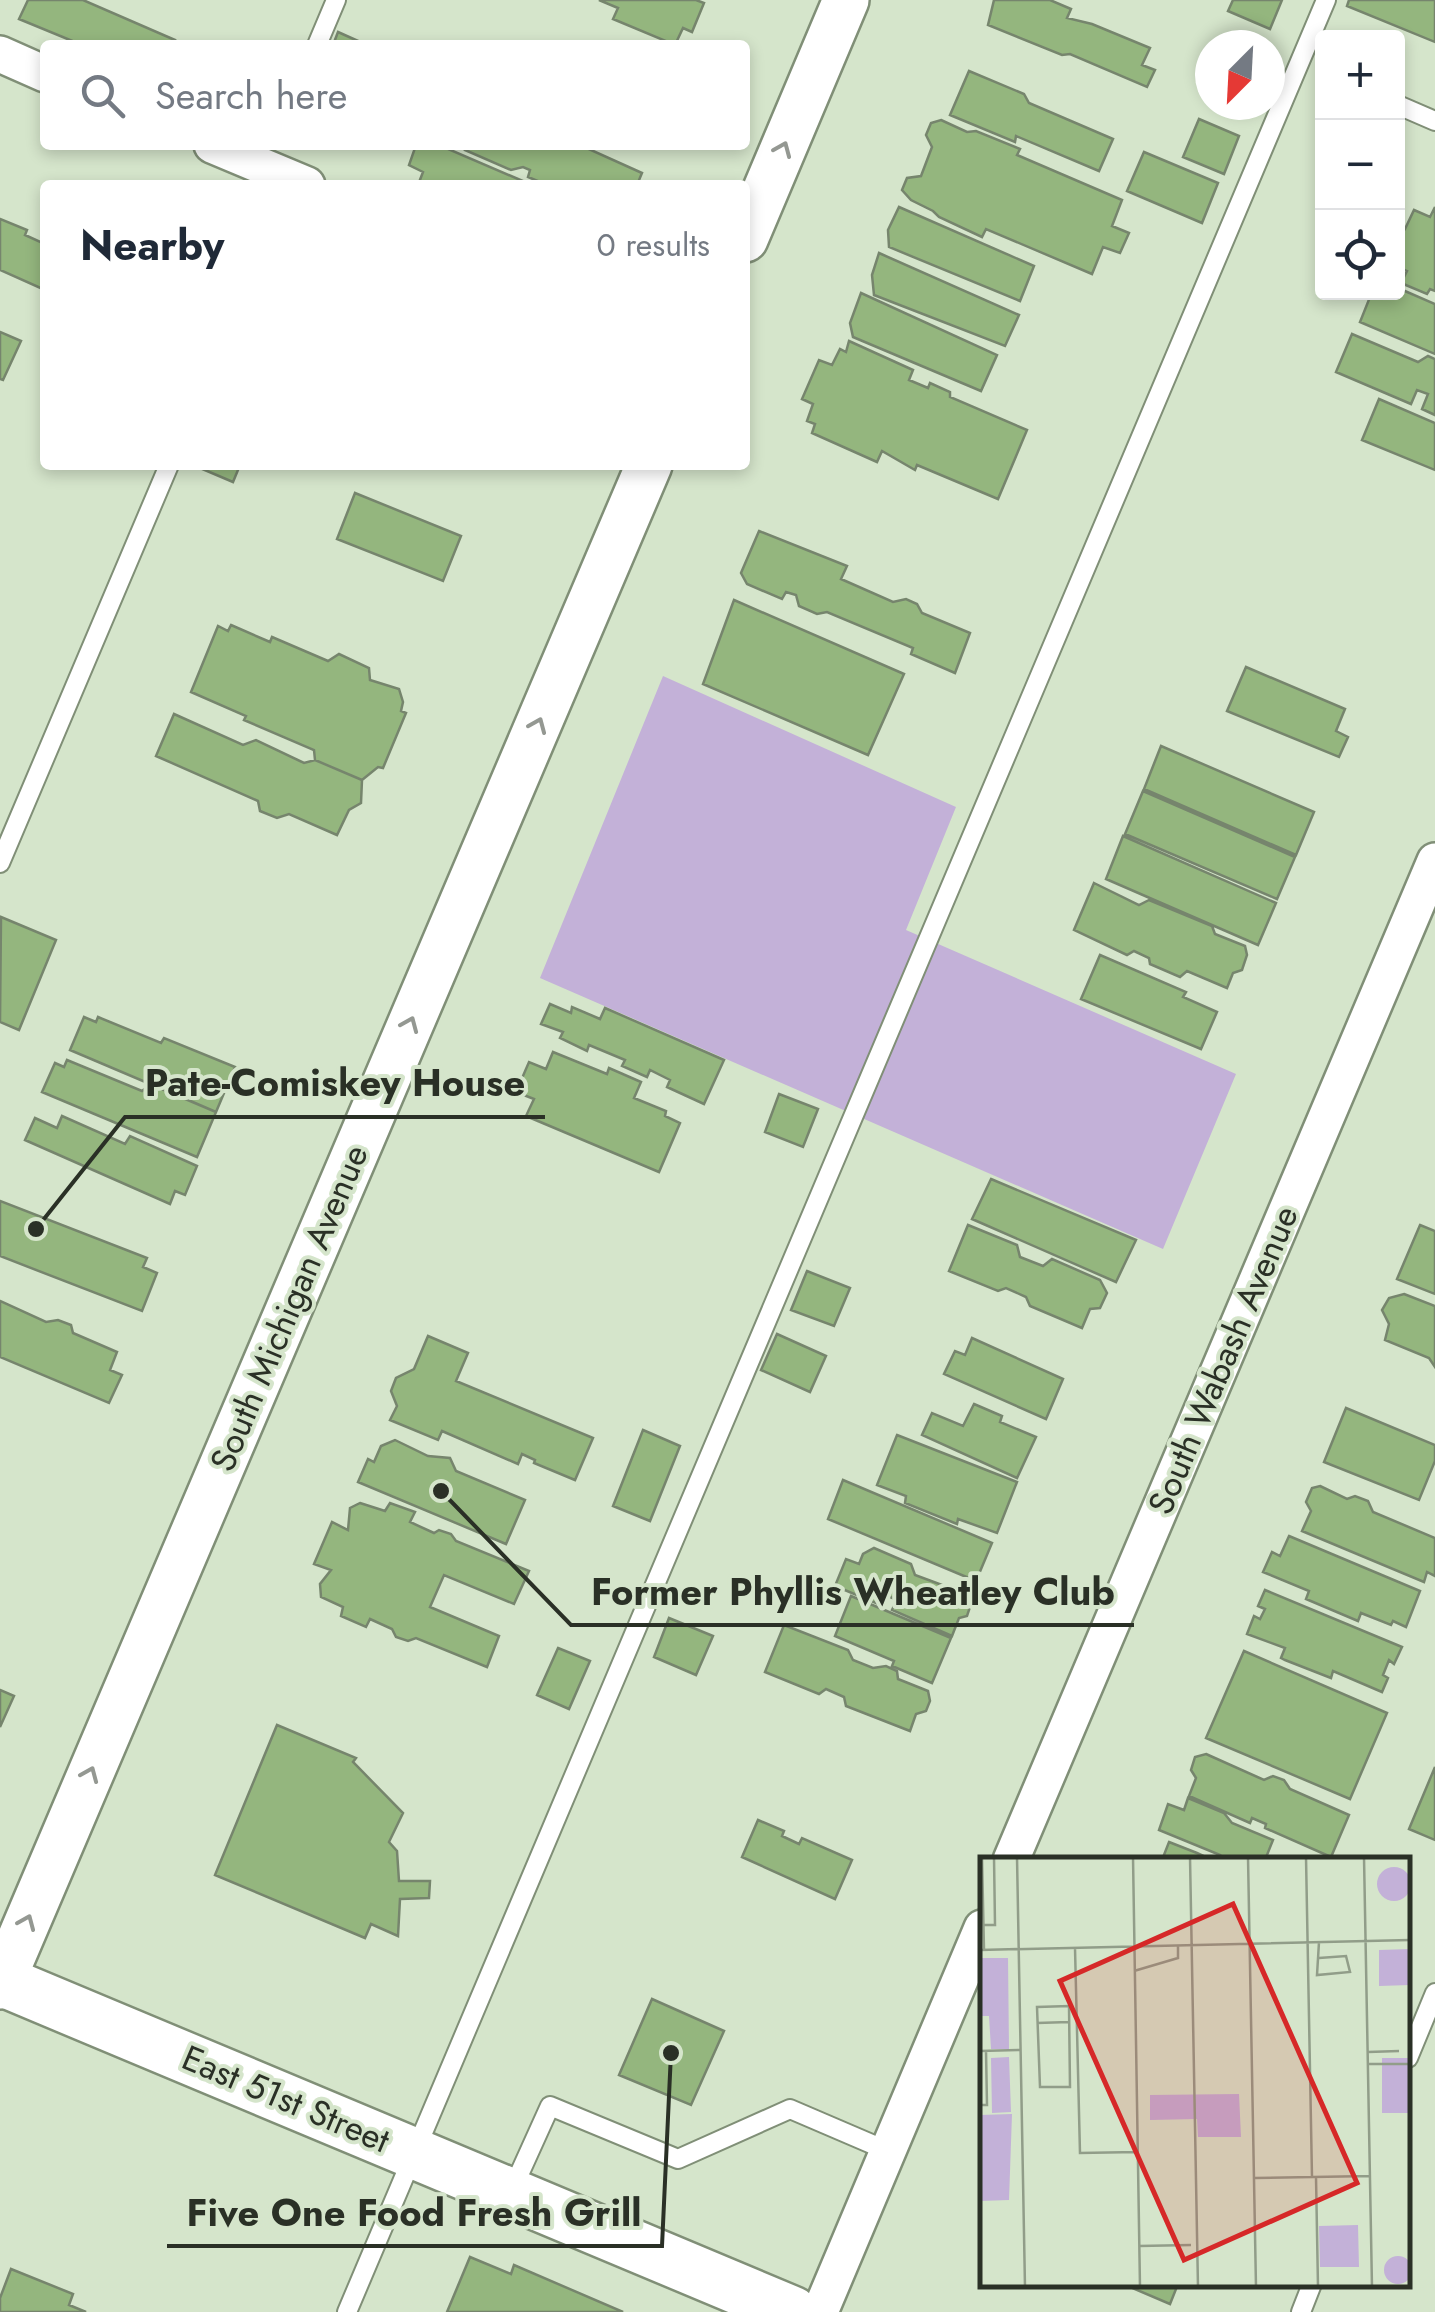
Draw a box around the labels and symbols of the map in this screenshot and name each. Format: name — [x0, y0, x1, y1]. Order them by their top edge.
north arrow — [1195, 30, 1285, 120]
one-way arrow — [771, 141, 791, 159]
one-way arrow — [526, 717, 546, 735]
one-way arrow — [398, 1016, 418, 1034]
callout: Pate-Comiskey House — [125, 1049, 545, 1117]
text: Pate-Comiskey House — [145, 1055, 525, 1110]
street label: South Michigan Avenue — [198, 1137, 380, 1479]
street label: South Wabash Avenue — [1135, 1198, 1311, 1522]
callout: Former Phyllis Wheatley Club — [571, 1557, 1134, 1625]
text: Former Phyllis Wheatley Club — [591, 1564, 1115, 1619]
one-way arrow — [78, 1766, 98, 1784]
inset map — [980, 1857, 1410, 2287]
one-way arrow — [15, 1914, 35, 1932]
street label: East 51st Street — [174, 2033, 398, 2165]
callout: Five One Food Fresh Grill — [167, 2178, 662, 2246]
text: Five One Food Fresh Grill — [187, 2185, 641, 2240]

